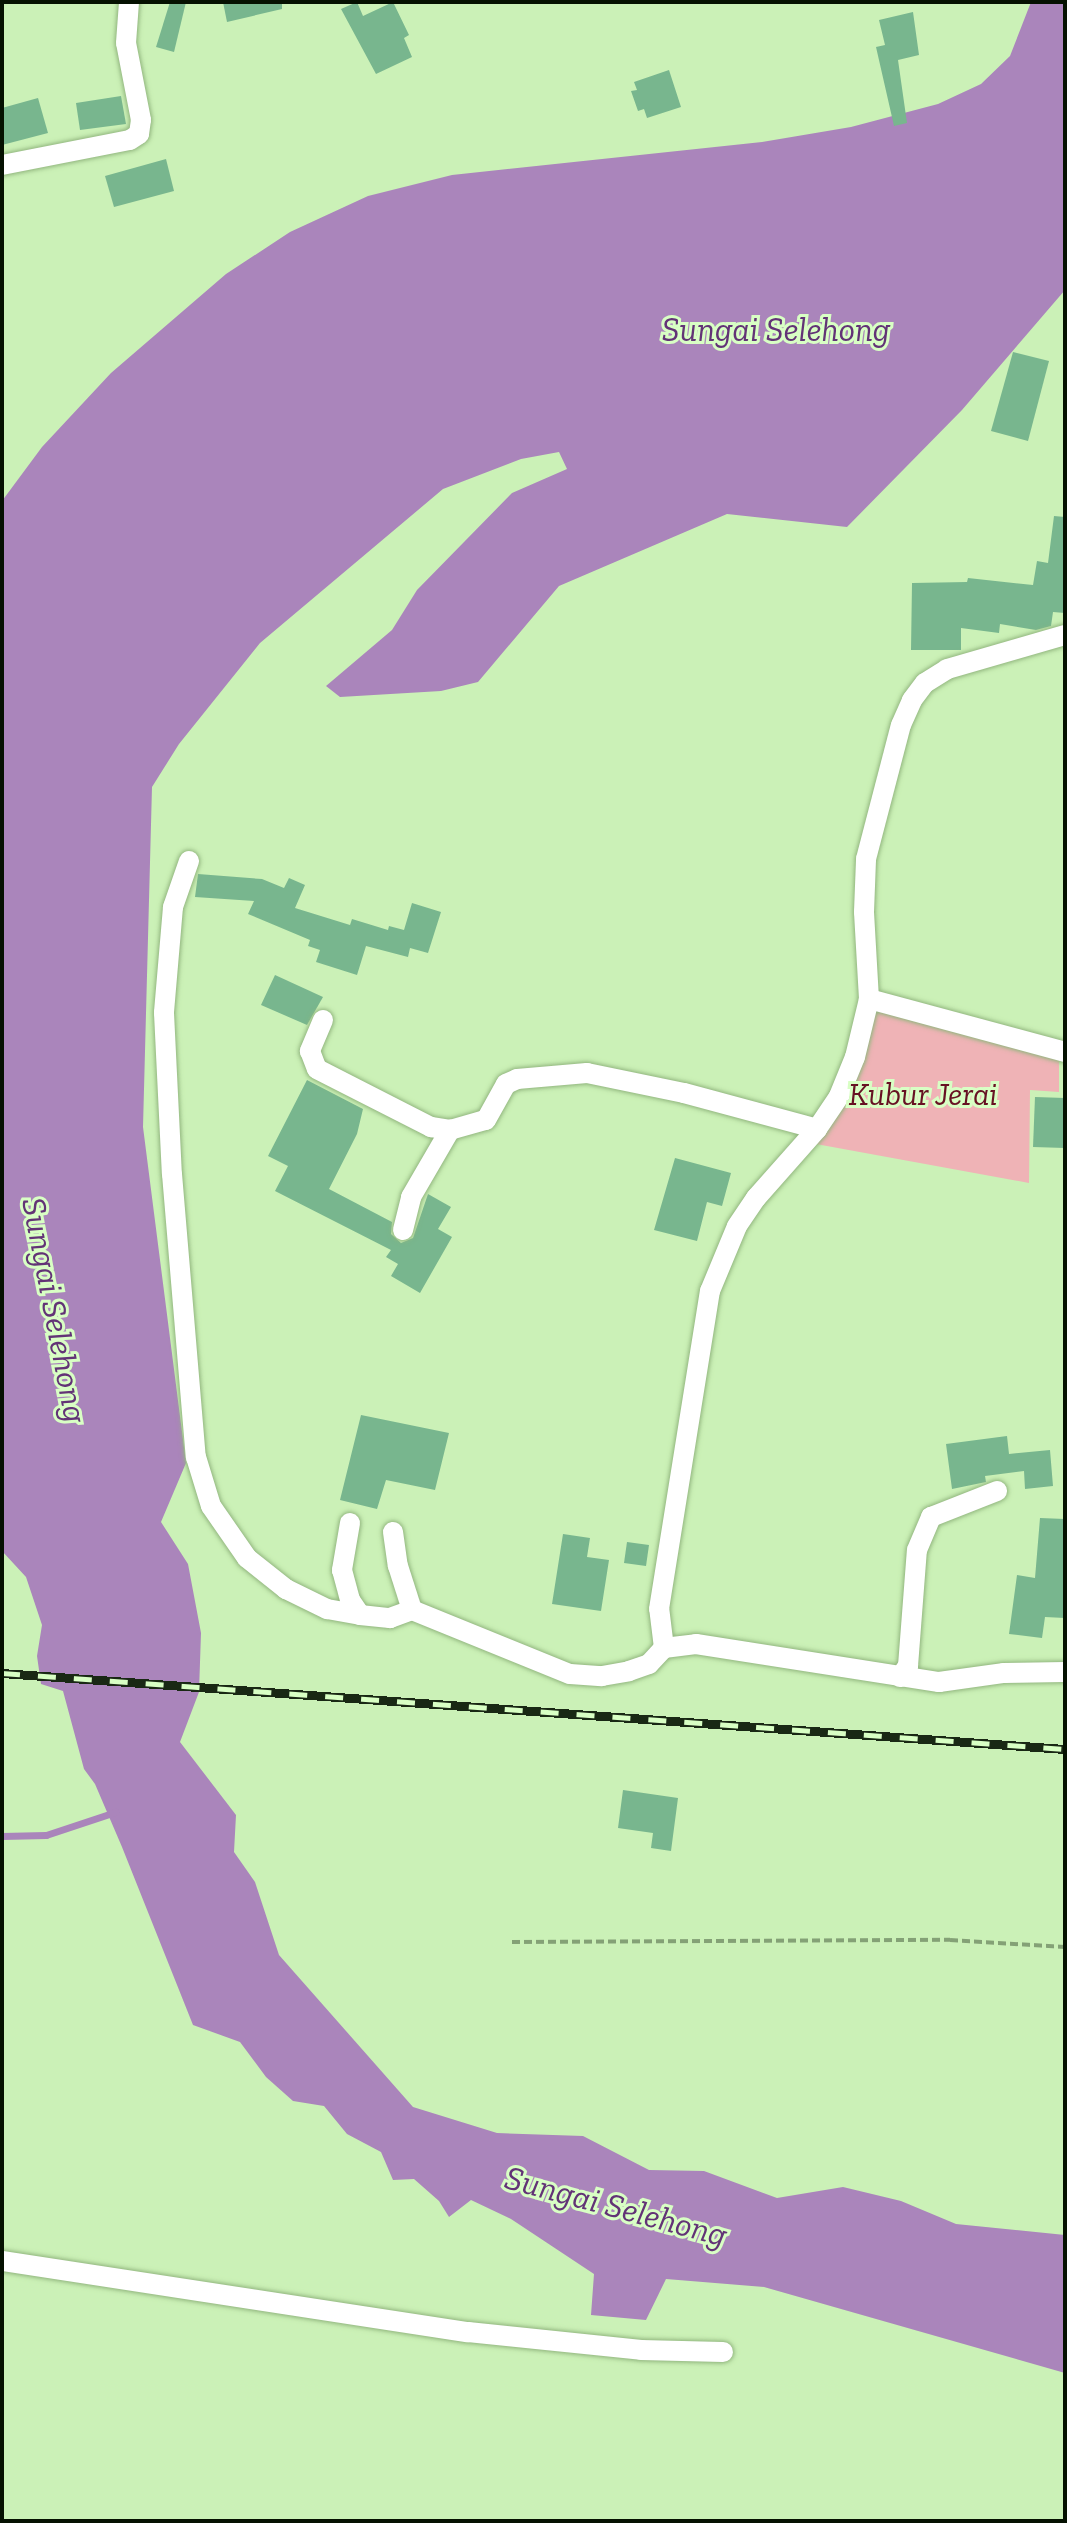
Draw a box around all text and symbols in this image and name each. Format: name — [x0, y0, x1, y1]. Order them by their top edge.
water label: Sungai Selehong — [662, 310, 890, 350]
park label: Kubur Jerai — [848, 1075, 998, 1113]
water label: Sungai Selehong — [13, 1194, 97, 1426]
water label: Sungai Selehong — [500, 2157, 732, 2255]

